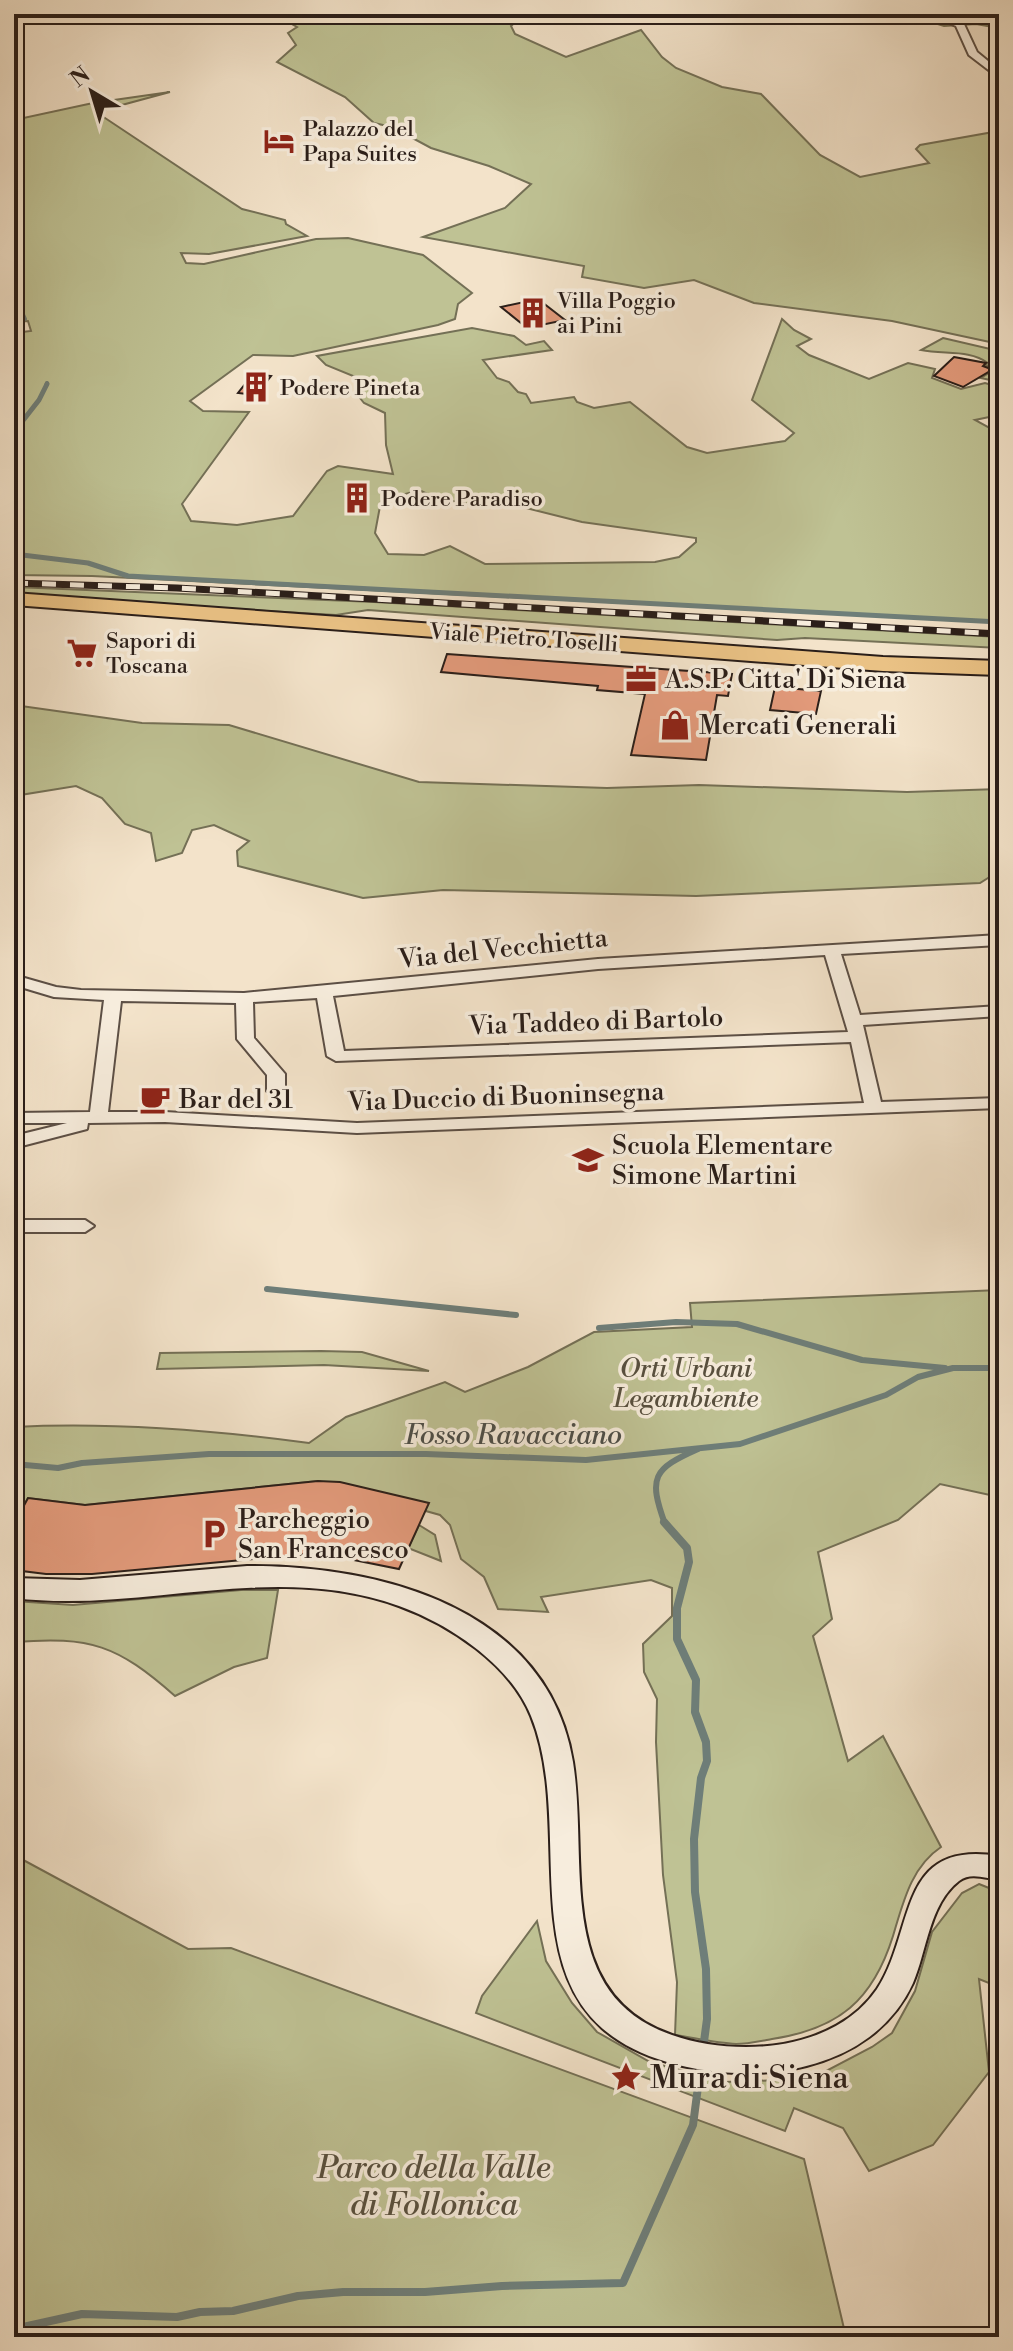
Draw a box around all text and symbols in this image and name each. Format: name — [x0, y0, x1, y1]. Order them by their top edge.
north arrow — [52, 52, 132, 132]
text: N — [65, 61, 96, 93]
place label: Palazzo del Papa Suites — [303, 116, 417, 168]
hotel icon: Palazzo del Papa Suites — [262, 124, 296, 158]
place label: Villa Poggio ai Pini — [556, 288, 676, 340]
building icon: Villa Poggio ai Pini — [516, 296, 550, 330]
building icon: Podere Pineta — [239, 370, 273, 404]
place label: Podere Pineta — [280, 375, 421, 402]
building icon: Podere Paradiso — [340, 481, 374, 515]
place label: Podere Paradiso — [381, 486, 543, 513]
street label: Viale Pietro Toselli — [428, 618, 619, 659]
place label: Sapori di Toscana — [106, 628, 196, 680]
supermarket icon: Sapori di Toscana — [65, 636, 99, 670]
office icon: A.S.P. Citta' Di Siena — [624, 662, 658, 696]
place label: A.S.P. Citta' Di Siena — [664, 664, 907, 696]
shop icon: Mercati Generali — [658, 708, 692, 742]
place label: Mercati Generali — [699, 710, 897, 742]
street label: Via del Vecchietta — [396, 922, 610, 976]
street label: Via Taddeo di Bartolo — [467, 1002, 724, 1042]
street label: Via Duccio di Buoninsegna — [346, 1075, 666, 1119]
cafe icon: Bar del 31 — [138, 1082, 172, 1116]
place label: Bar del 31 — [178, 1084, 293, 1116]
place label: Scuola Elementare Simone Martini — [612, 1130, 833, 1192]
school or university icon: Scuola Elementare Simone Martini — [571, 1143, 605, 1177]
park label: Orti Urbani Legambiente — [613, 1353, 758, 1415]
water label: Fosso Ravacciano — [404, 1418, 622, 1453]
place label: Parcheggio San Francesco — [238, 1504, 409, 1566]
parking icon: Parcheggio San Francesco — [197, 1517, 231, 1551]
place label: Mura di Siena — [650, 2058, 849, 2098]
place icon: Mura di Siena — [609, 2060, 643, 2094]
park label: Parco della Valle di Follonica — [316, 2148, 551, 2225]

